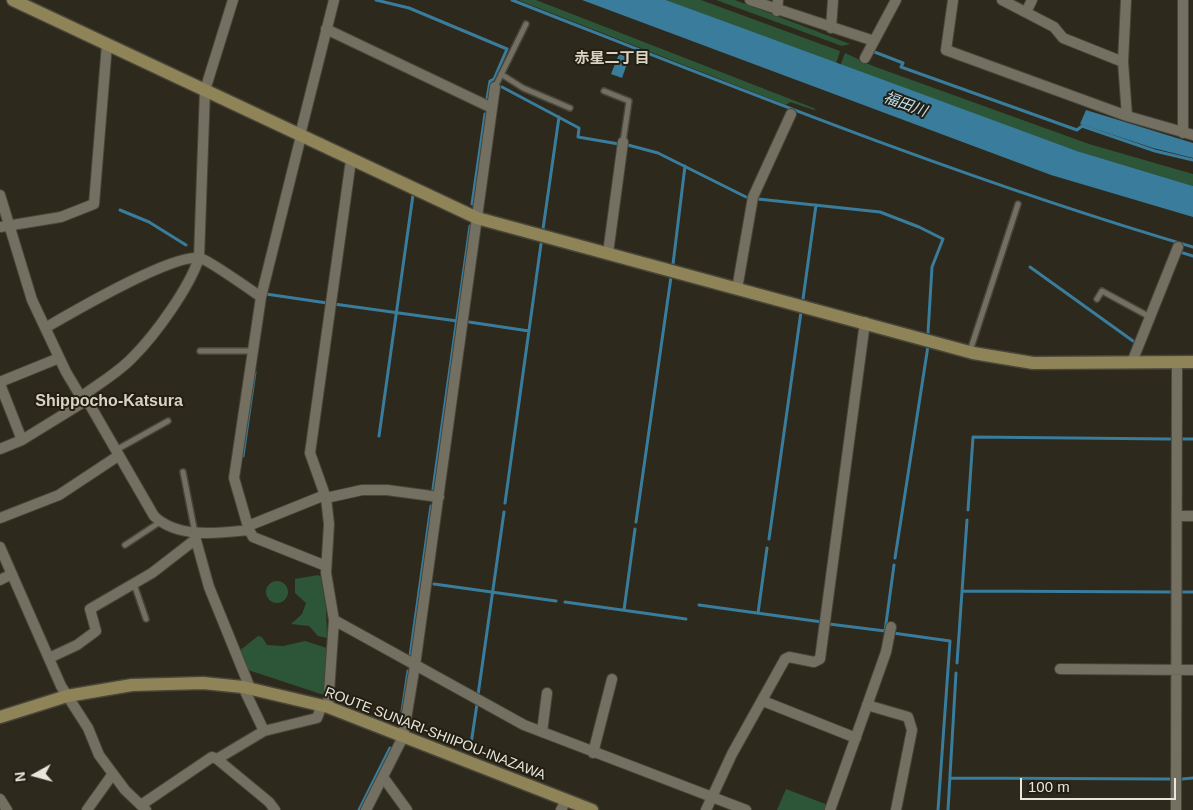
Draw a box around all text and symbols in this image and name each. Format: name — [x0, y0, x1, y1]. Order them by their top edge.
district label: 赤星二丁目 — [575, 50, 649, 68]
water label: 福田川 — [881, 89, 929, 121]
district label: Shippocho-Katsura — [35, 392, 183, 412]
street label: ROUTE SUNARI-SHIIPOU-INAZAWA — [322, 684, 548, 784]
north arrow — [10, 750, 60, 800]
scale bar — [1023, 768, 1179, 800]
text: N — [12, 771, 29, 783]
text: 100 m — [1028, 778, 1070, 795]

